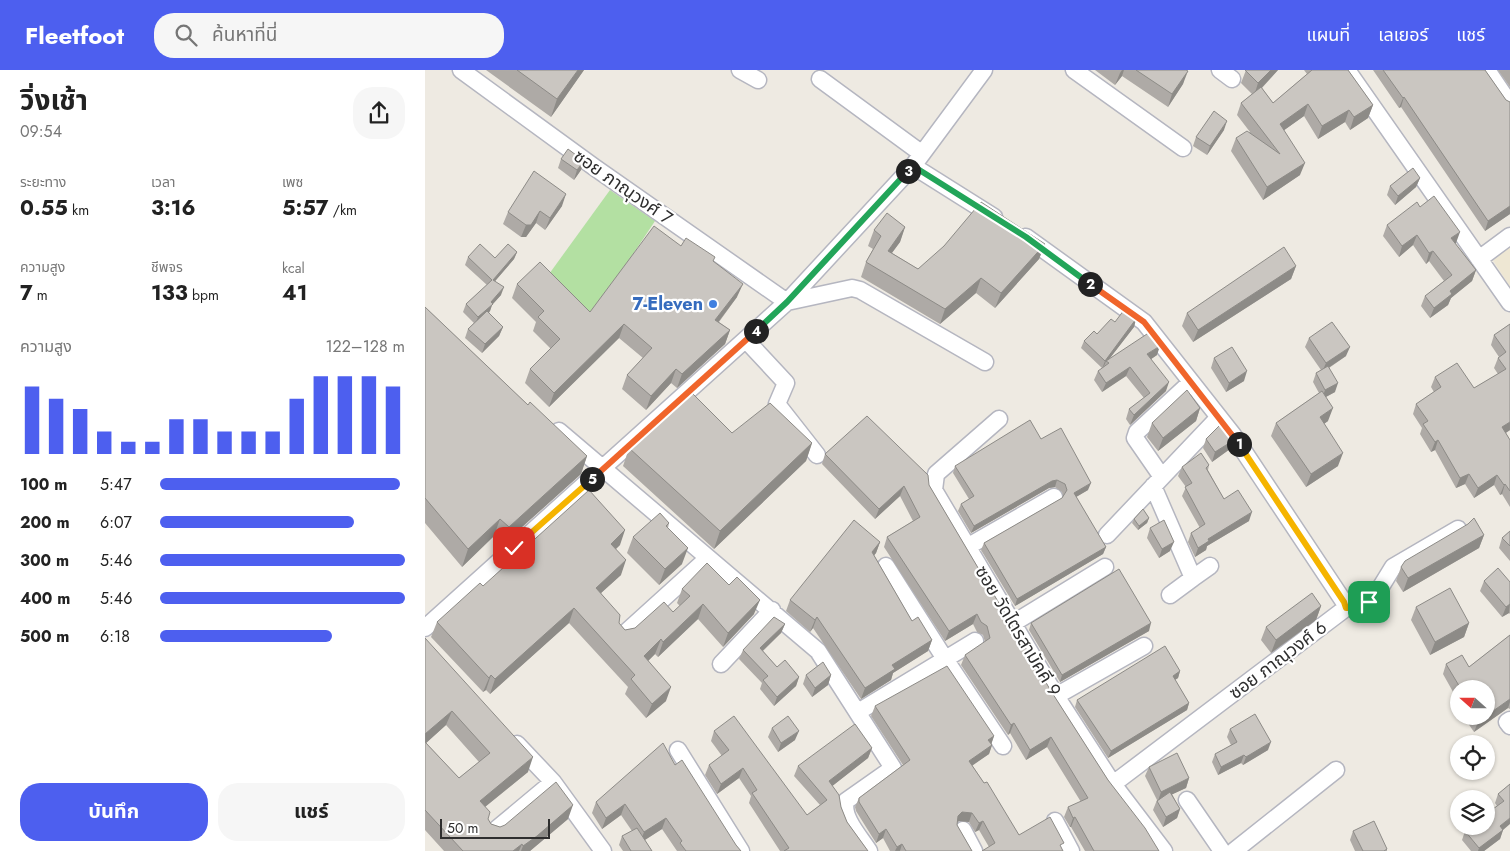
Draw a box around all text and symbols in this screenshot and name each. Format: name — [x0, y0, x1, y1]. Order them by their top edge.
search box — [154, 13, 504, 58]
text: Fleetfoot — [25, 18, 124, 53]
icon: search — [172, 21, 200, 49]
text: ค้นหาที่นี่ — [212, 21, 278, 48]
text: แผนที่ — [1306, 22, 1350, 48]
text: เลเยอร์ — [1378, 22, 1428, 48]
text: แชร์ — [1456, 22, 1485, 48]
text: วิ่งเช้า — [20, 80, 88, 121]
button: share — [353, 87, 405, 139]
text: 09:54 — [20, 120, 62, 143]
street label: ซอย ภาณุวงศ์ 7 — [568, 143, 678, 231]
pin: 3 — [895, 158, 921, 184]
text: 3 — [904, 161, 913, 181]
text: ระยะทาง — [20, 172, 66, 192]
text: เวลา — [151, 172, 176, 192]
text: เพซ — [282, 172, 303, 192]
text: 0.55 — [20, 193, 68, 223]
text: 3:16 — [151, 193, 196, 223]
text: 5:57 — [282, 193, 329, 223]
text: km — [68, 200, 89, 220]
text: /km — [329, 200, 357, 220]
text: ความสูง — [20, 257, 65, 277]
text: ชีพจร — [151, 257, 183, 277]
text: kcal — [282, 258, 305, 278]
pin: 2 — [1077, 272, 1103, 296]
text: 2 — [1086, 274, 1095, 294]
text: 7 — [20, 278, 33, 308]
text: 133 — [151, 278, 188, 308]
text: 41 — [282, 278, 307, 308]
text: m — [33, 285, 48, 305]
text: bpm — [188, 285, 219, 305]
place label: 7-Eleven — [633, 291, 703, 317]
marker: 7-Eleven — [707, 298, 719, 310]
pin: 4 — [743, 318, 769, 344]
text: 4 — [752, 321, 761, 341]
text: ความสูง — [20, 335, 72, 358]
text: 122–128 m — [325, 335, 405, 358]
pin: 1 — [1227, 432, 1251, 456]
text: 1 — [1236, 434, 1243, 454]
pin: 5 — [579, 466, 605, 492]
text: 5 — [588, 469, 597, 489]
text: 100 m — [20, 473, 67, 496]
text: 5:47 — [100, 473, 132, 496]
text: 200 m — [20, 511, 70, 534]
text: 6:07 — [100, 511, 132, 534]
pin — [493, 527, 535, 569]
icon: check — [500, 534, 528, 562]
text: 300 m — [20, 549, 69, 572]
text: 5:46 — [100, 549, 132, 572]
street label: ซอย วัดไตรสามัคคี 9 — [969, 561, 1067, 701]
pin — [1348, 581, 1390, 623]
text: 400 m — [20, 587, 70, 610]
text: 5:46 — [100, 587, 132, 610]
icon: arrive — [1355, 588, 1383, 616]
street label: ซอย ภาณุวงศ์ 6 — [1224, 615, 1332, 705]
text: 500 m — [20, 625, 69, 648]
text: 6:18 — [100, 625, 130, 648]
north arrow — [1450, 680, 1495, 725]
map controls — [1450, 680, 1495, 835]
button: locate — [1450, 735, 1495, 780]
button: บันทึก — [20, 783, 208, 841]
button: แชร์ — [218, 783, 405, 841]
button: layers — [1450, 790, 1495, 835]
scale bar — [440, 816, 550, 839]
text: 50 m — [447, 818, 478, 838]

